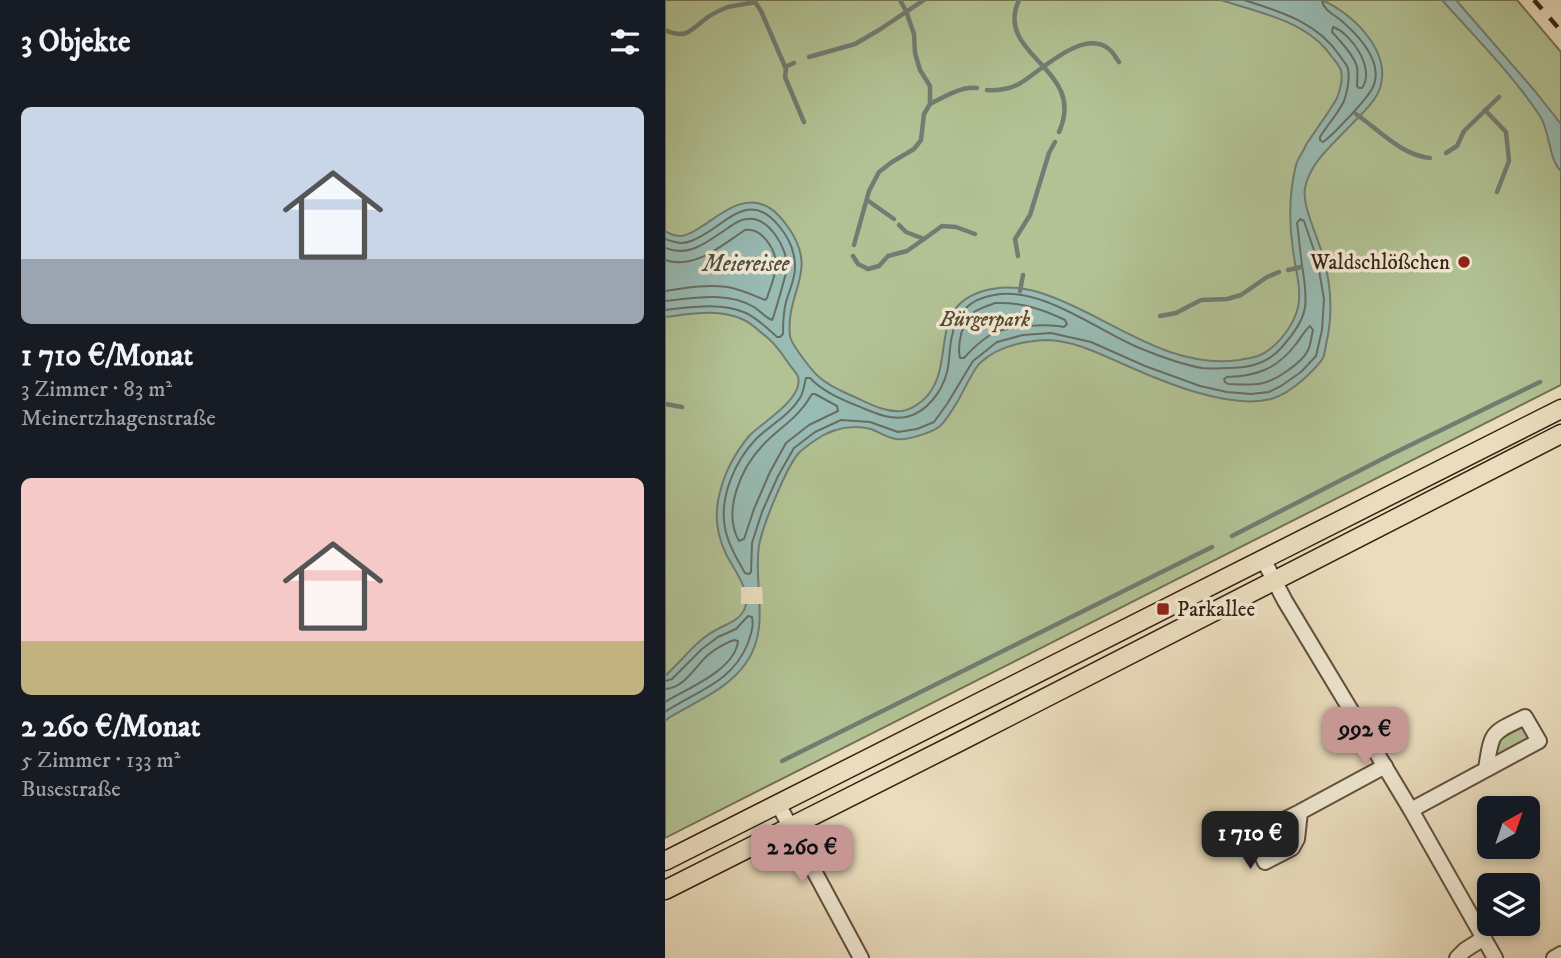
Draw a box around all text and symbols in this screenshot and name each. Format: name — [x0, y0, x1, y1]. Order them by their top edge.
icon: filters — [606, 23, 644, 61]
text: 3 Objekte — [21, 24, 130, 61]
icon: home — [270, 152, 396, 278]
water label: Meiereisee — [701, 250, 790, 279]
place label: Waldschlößchen — [1309, 250, 1450, 276]
marker: Waldschlößchen — [1456, 254, 1472, 270]
park label: Bürgerpark — [939, 307, 1030, 333]
text: 1 710 €/Monat — [21, 338, 193, 375]
text: 3 Zimmer · 83 m² — [21, 375, 172, 404]
text: Meinertzhagenstraße — [21, 404, 216, 433]
icon: home — [270, 523, 396, 649]
place label: Parkallee — [1177, 597, 1255, 623]
marker: Parkallee — [1155, 601, 1171, 617]
pin: 992 € — [1316, 708, 1414, 767]
text: 2 260 €/Monat — [21, 709, 200, 746]
text: 992 € — [1339, 715, 1391, 744]
text: 5 Zimmer · 133 m² — [21, 746, 181, 775]
text: Busestraße — [21, 775, 121, 804]
north arrow — [1477, 796, 1540, 859]
map controls — [1477, 796, 1540, 936]
pin: 1 710 € — [1185, 812, 1315, 871]
text: 1 710 € — [1218, 819, 1282, 848]
pin: 2 260 € — [737, 826, 867, 885]
text: 2 260 € — [767, 833, 837, 862]
button: layers — [1477, 873, 1540, 936]

